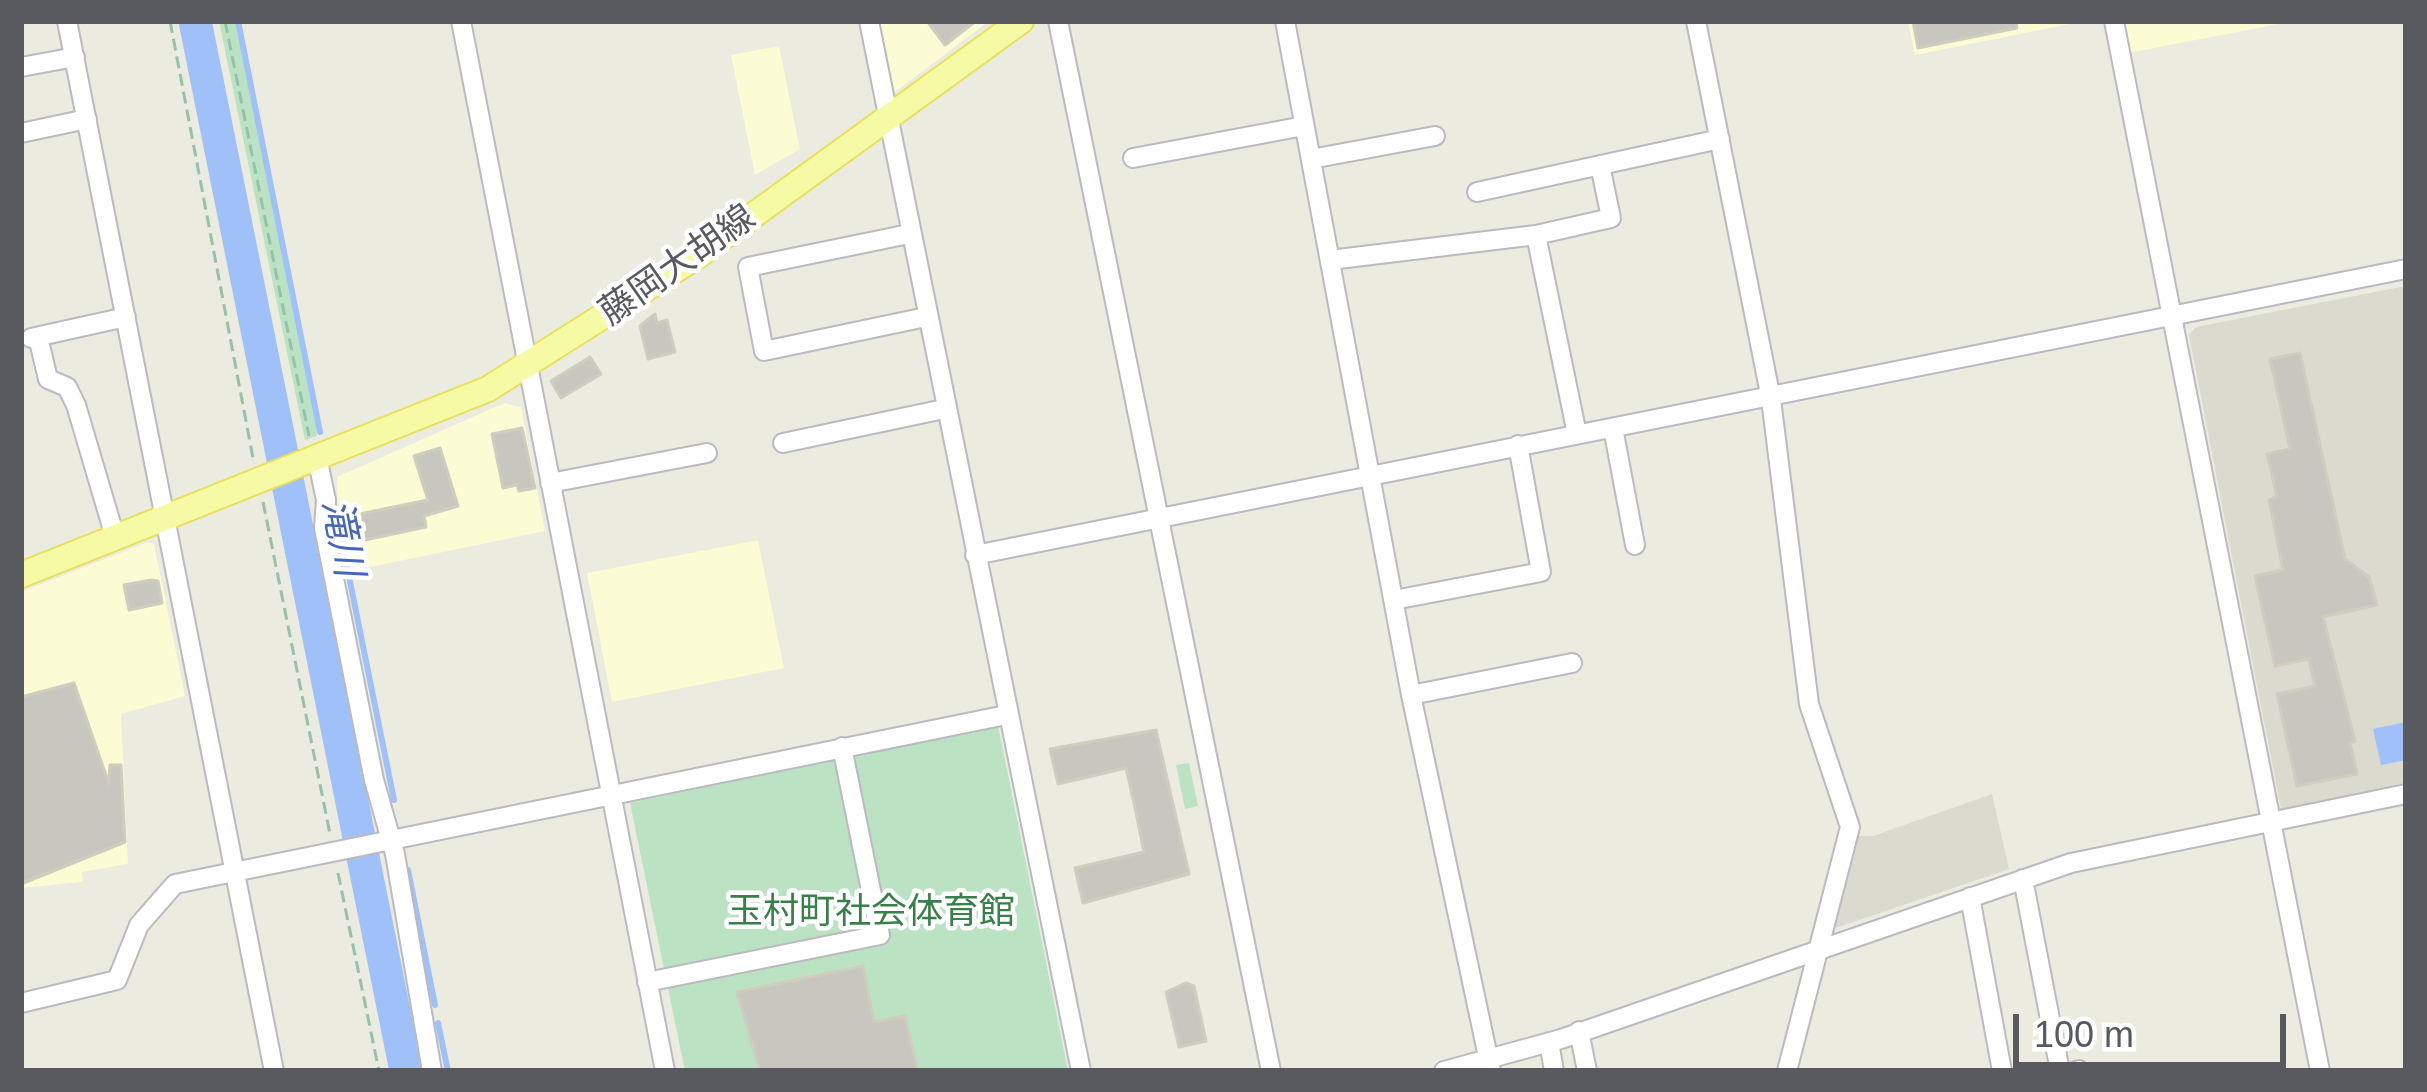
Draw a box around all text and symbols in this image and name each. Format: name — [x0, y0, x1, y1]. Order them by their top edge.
street label: 藤岡大胡線 — [592, 197, 764, 335]
water label: 滝川 — [311, 495, 371, 581]
park label: 玉村町社会体育館 — [727, 891, 1015, 935]
scale bar — [2019, 990, 2292, 1064]
text: 100 m — [2034, 1014, 2134, 1055]

